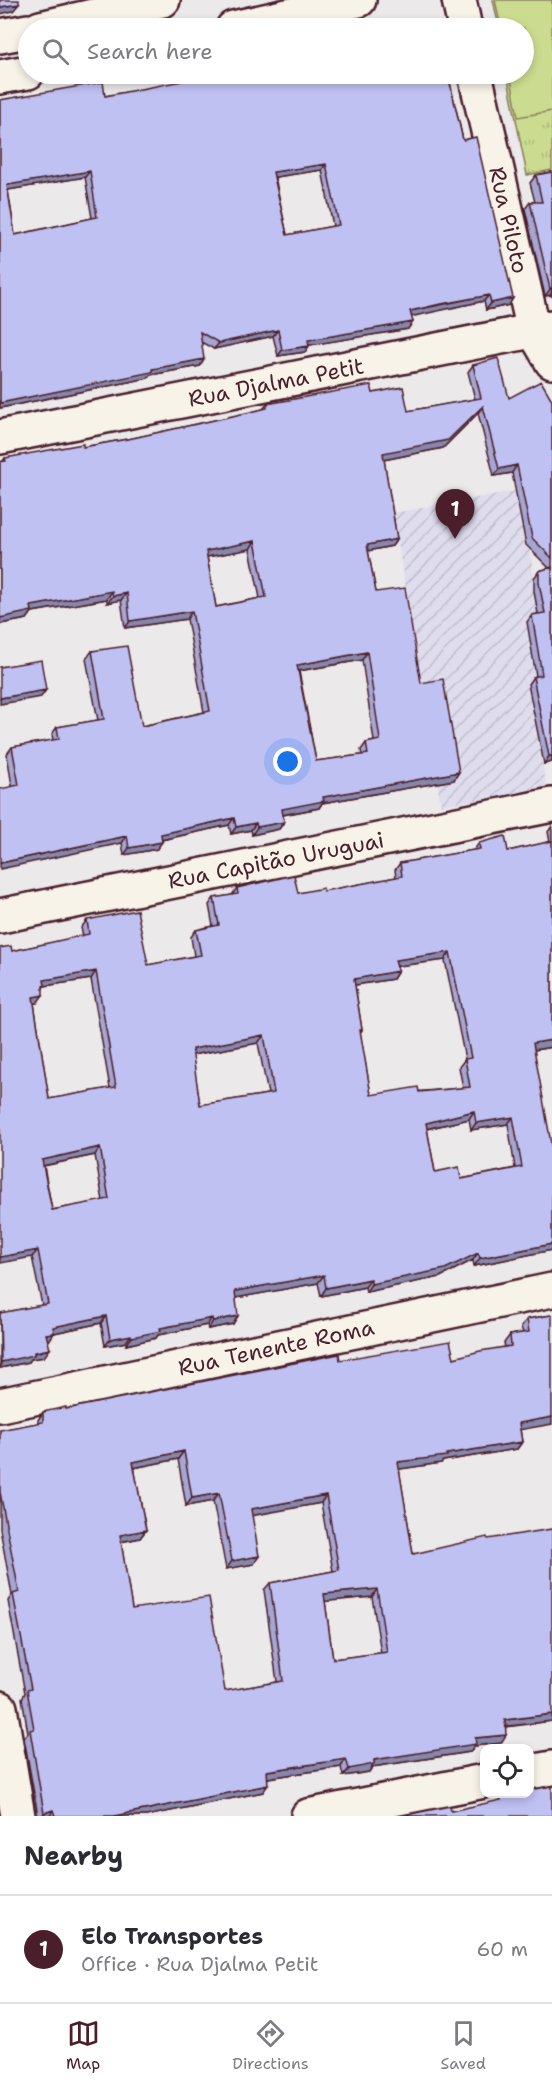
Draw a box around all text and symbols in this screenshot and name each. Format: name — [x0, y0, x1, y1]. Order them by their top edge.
search box — [18, 18, 534, 84]
icon: search — [39, 35, 72, 68]
text: Search here — [87, 37, 213, 66]
street label: Rua Piloto — [482, 164, 535, 276]
street label: Rua Djalma Petit — [186, 351, 366, 414]
pin: 1 — [436, 490, 474, 539]
your location — [273, 747, 302, 776]
street label: Rua Capitão Uruguai — [166, 825, 387, 896]
street label: Rua Tenente Roma — [175, 1312, 377, 1382]
map controls — [480, 1744, 534, 1798]
button: locate — [480, 1744, 534, 1798]
text: Nearby — [24, 1838, 123, 1873]
text: Elo Transportes — [81, 1922, 263, 1951]
text: 1 — [39, 1936, 48, 1962]
text: 60 m — [476, 1936, 528, 1962]
text: Office · Rua Djalma Petit — [81, 1951, 319, 1977]
tab: Map — [66, 2017, 100, 2074]
tab: Directions — [232, 2017, 309, 2074]
tab: Saved — [441, 2017, 486, 2074]

